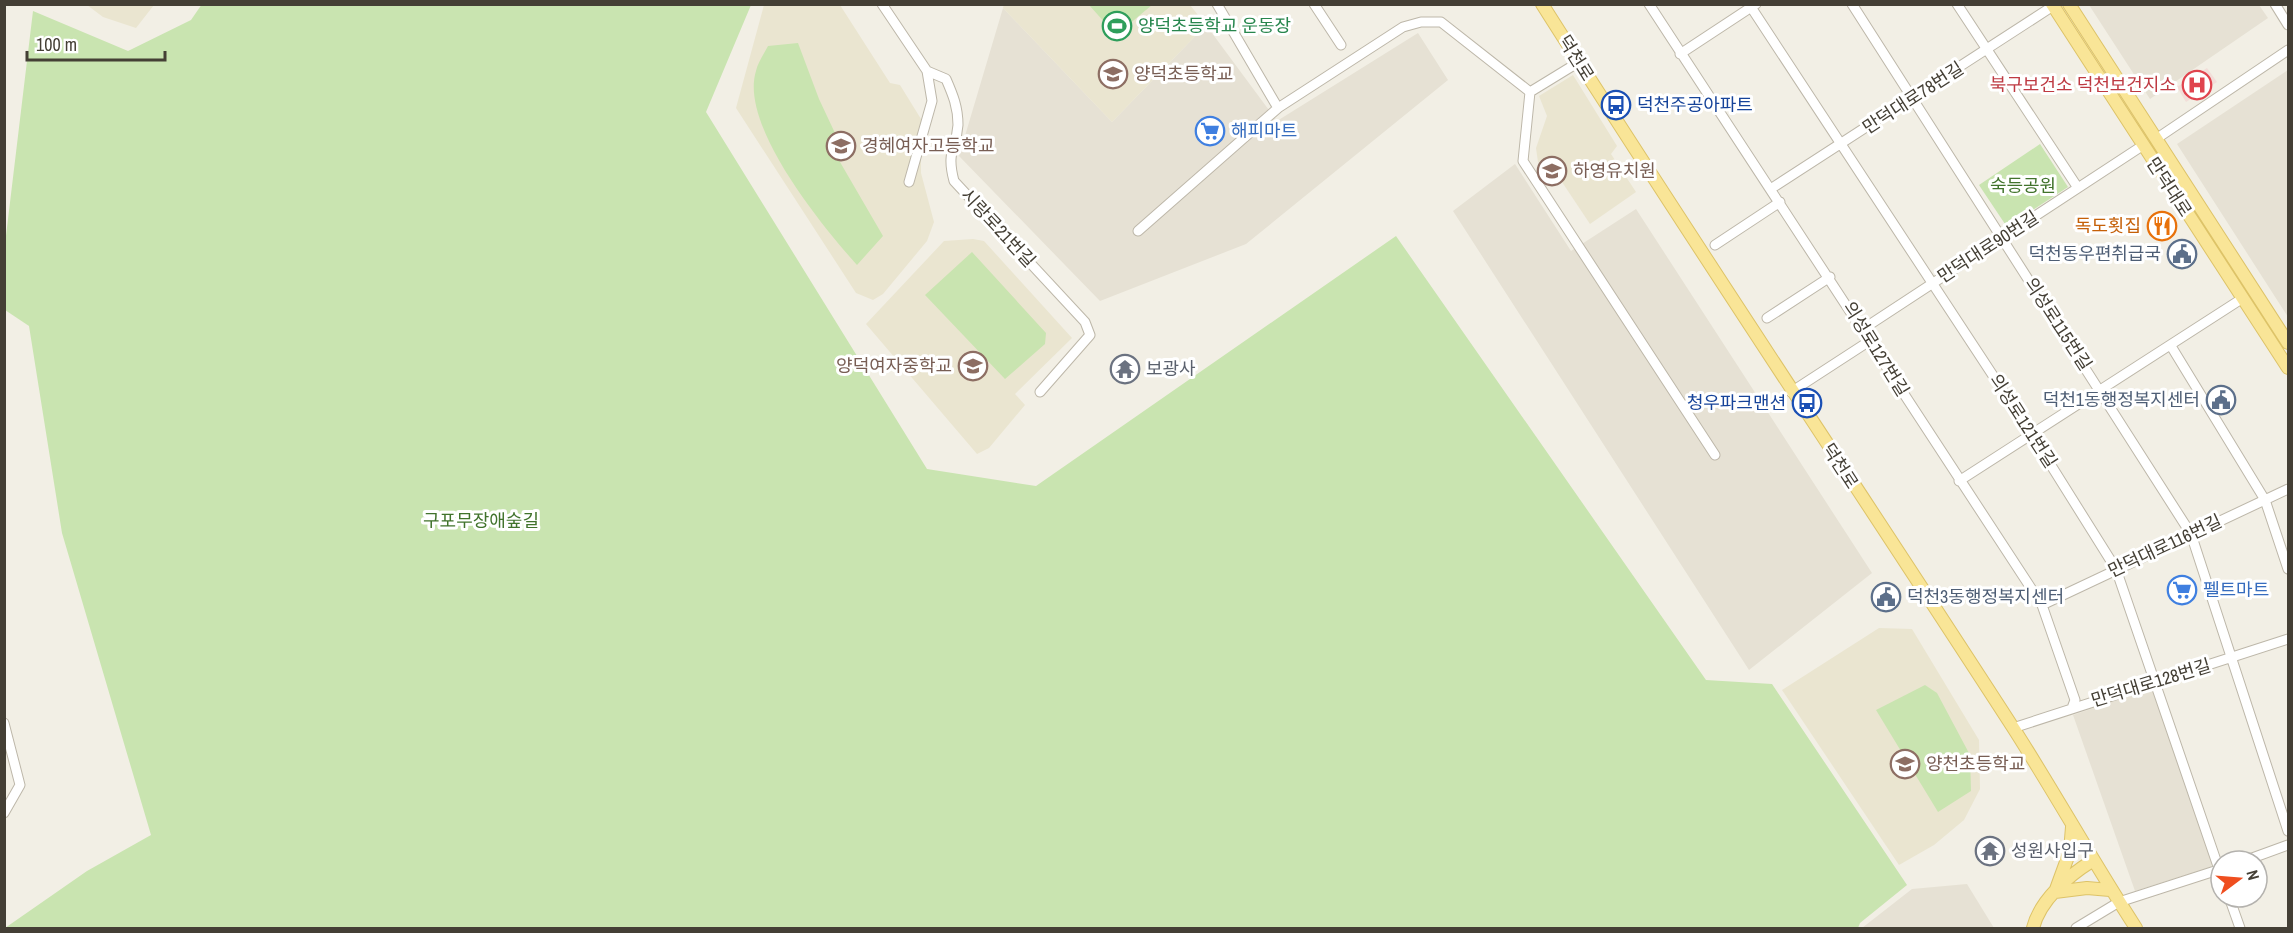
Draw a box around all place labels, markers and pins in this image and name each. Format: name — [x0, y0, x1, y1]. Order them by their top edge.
sports icon: 양덕초등학교 운동장 — [1101, 10, 1133, 42]
place label: 양덕초등학교 운동장 — [1138, 13, 1291, 38]
school or university icon: 양덕초등학교 — [1097, 58, 1129, 90]
place label: 양덕초등학교 — [1134, 61, 1233, 86]
hospital icon: 북구보건소 덕천보건지소 — [2181, 69, 2213, 101]
place label: 북구보건소 덕천보건지소 — [1990, 72, 2176, 97]
bus stop icon: 덕천주공아파트 — [1600, 89, 1632, 121]
place label: 덕천주공아파트 — [1637, 92, 1753, 117]
supermarket icon: 해피마트 — [1194, 115, 1226, 147]
place label: 해피마트 — [1231, 118, 1297, 143]
school or university icon: 경혜여자고등학교 — [825, 130, 857, 162]
place label: 경혜여자고등학교 — [862, 133, 994, 158]
school or university icon: 하영유치원 — [1536, 155, 1568, 187]
place label: 하영유치원 — [1573, 158, 1656, 183]
restaurant icon: 독도횟집 — [2146, 210, 2178, 242]
place label: 독도횟집 — [2075, 213, 2141, 238]
public building icon: 덕천동우편취급국 — [2166, 238, 2198, 270]
place label: 덕천동우편취급국 — [2029, 241, 2161, 266]
school or university icon: 양덕여자중학교 — [957, 350, 989, 382]
place label: 양덕여자중학교 — [836, 353, 952, 378]
temple icon: 보광사 — [1109, 353, 1141, 385]
place label: 보광사 — [1146, 356, 1196, 381]
public building icon: 덕천1동행정복지센터 — [2205, 384, 2237, 416]
bus stop icon: 청우파크맨션 — [1791, 387, 1823, 419]
place label: 덕천1동행정복지센터 — [2043, 387, 2200, 412]
place label: 청우파크맨션 — [1687, 390, 1786, 415]
supermarket icon: 펠트마트 — [2166, 574, 2198, 606]
place label: 펠트마트 — [2203, 577, 2269, 602]
public building icon: 덕천3동행정복지센터 — [1870, 581, 1902, 613]
place label: 덕천3동행정복지센터 — [1907, 584, 2064, 609]
school or university icon: 양천초등학교 — [1889, 748, 1921, 780]
place label: 양천초등학교 — [1926, 751, 2025, 776]
temple icon: 성원사입구 — [1974, 835, 2006, 867]
place label: 성원사입구 — [2011, 838, 2094, 863]

